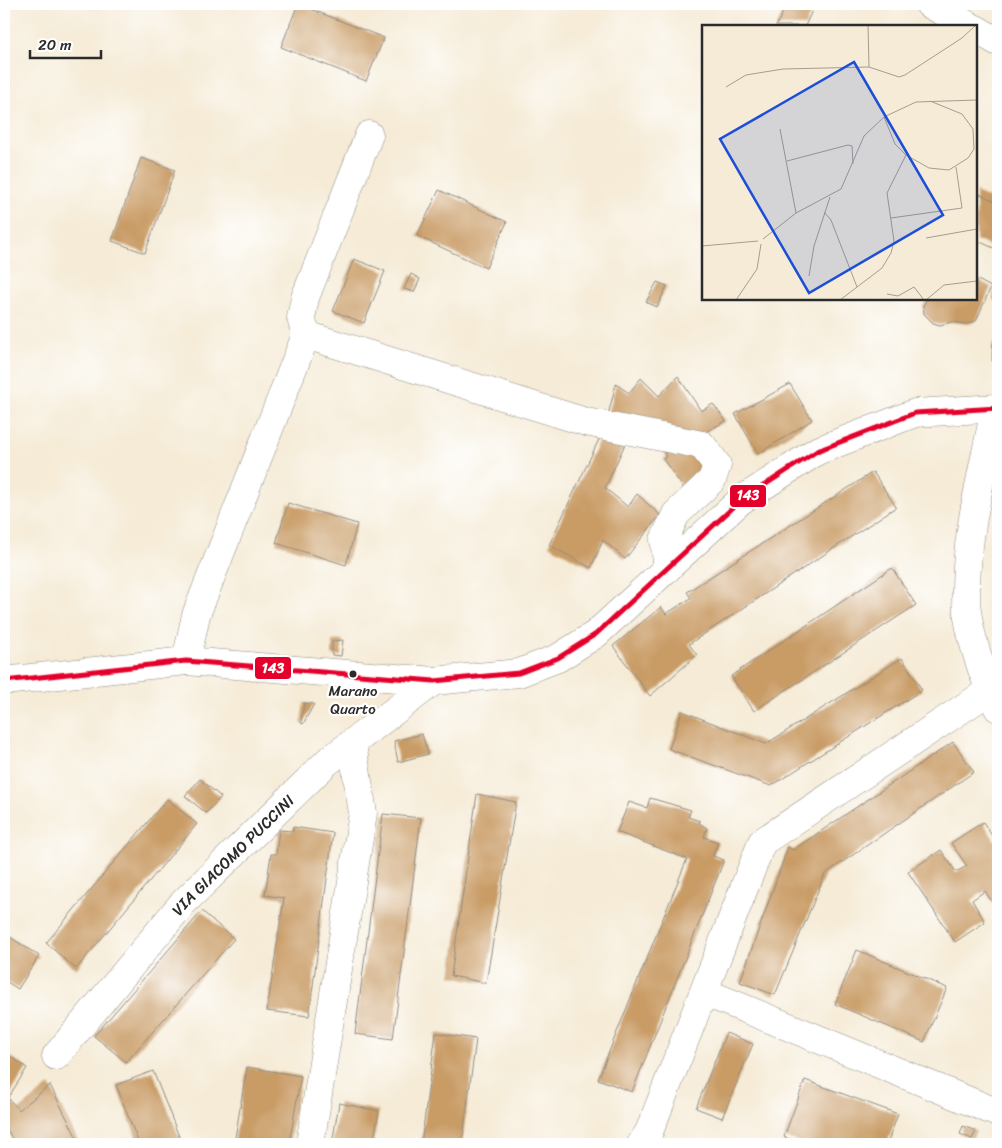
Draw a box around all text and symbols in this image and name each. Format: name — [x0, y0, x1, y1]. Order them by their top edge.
inset map — [702, 25, 977, 300]
scale bar — [30, 28, 101, 60]
text: 20 m — [38, 32, 72, 58]
text: 143 — [737, 483, 760, 508]
line badge: 143 — [729, 484, 767, 508]
line badge: 143 — [254, 656, 292, 680]
text: 143 — [262, 656, 285, 681]
marker: Marano Quarto — [348, 669, 358, 679]
place label: Marano Quarto — [329, 678, 378, 722]
street label: VIA GIACOMO PUCCINI — [164, 787, 302, 922]

